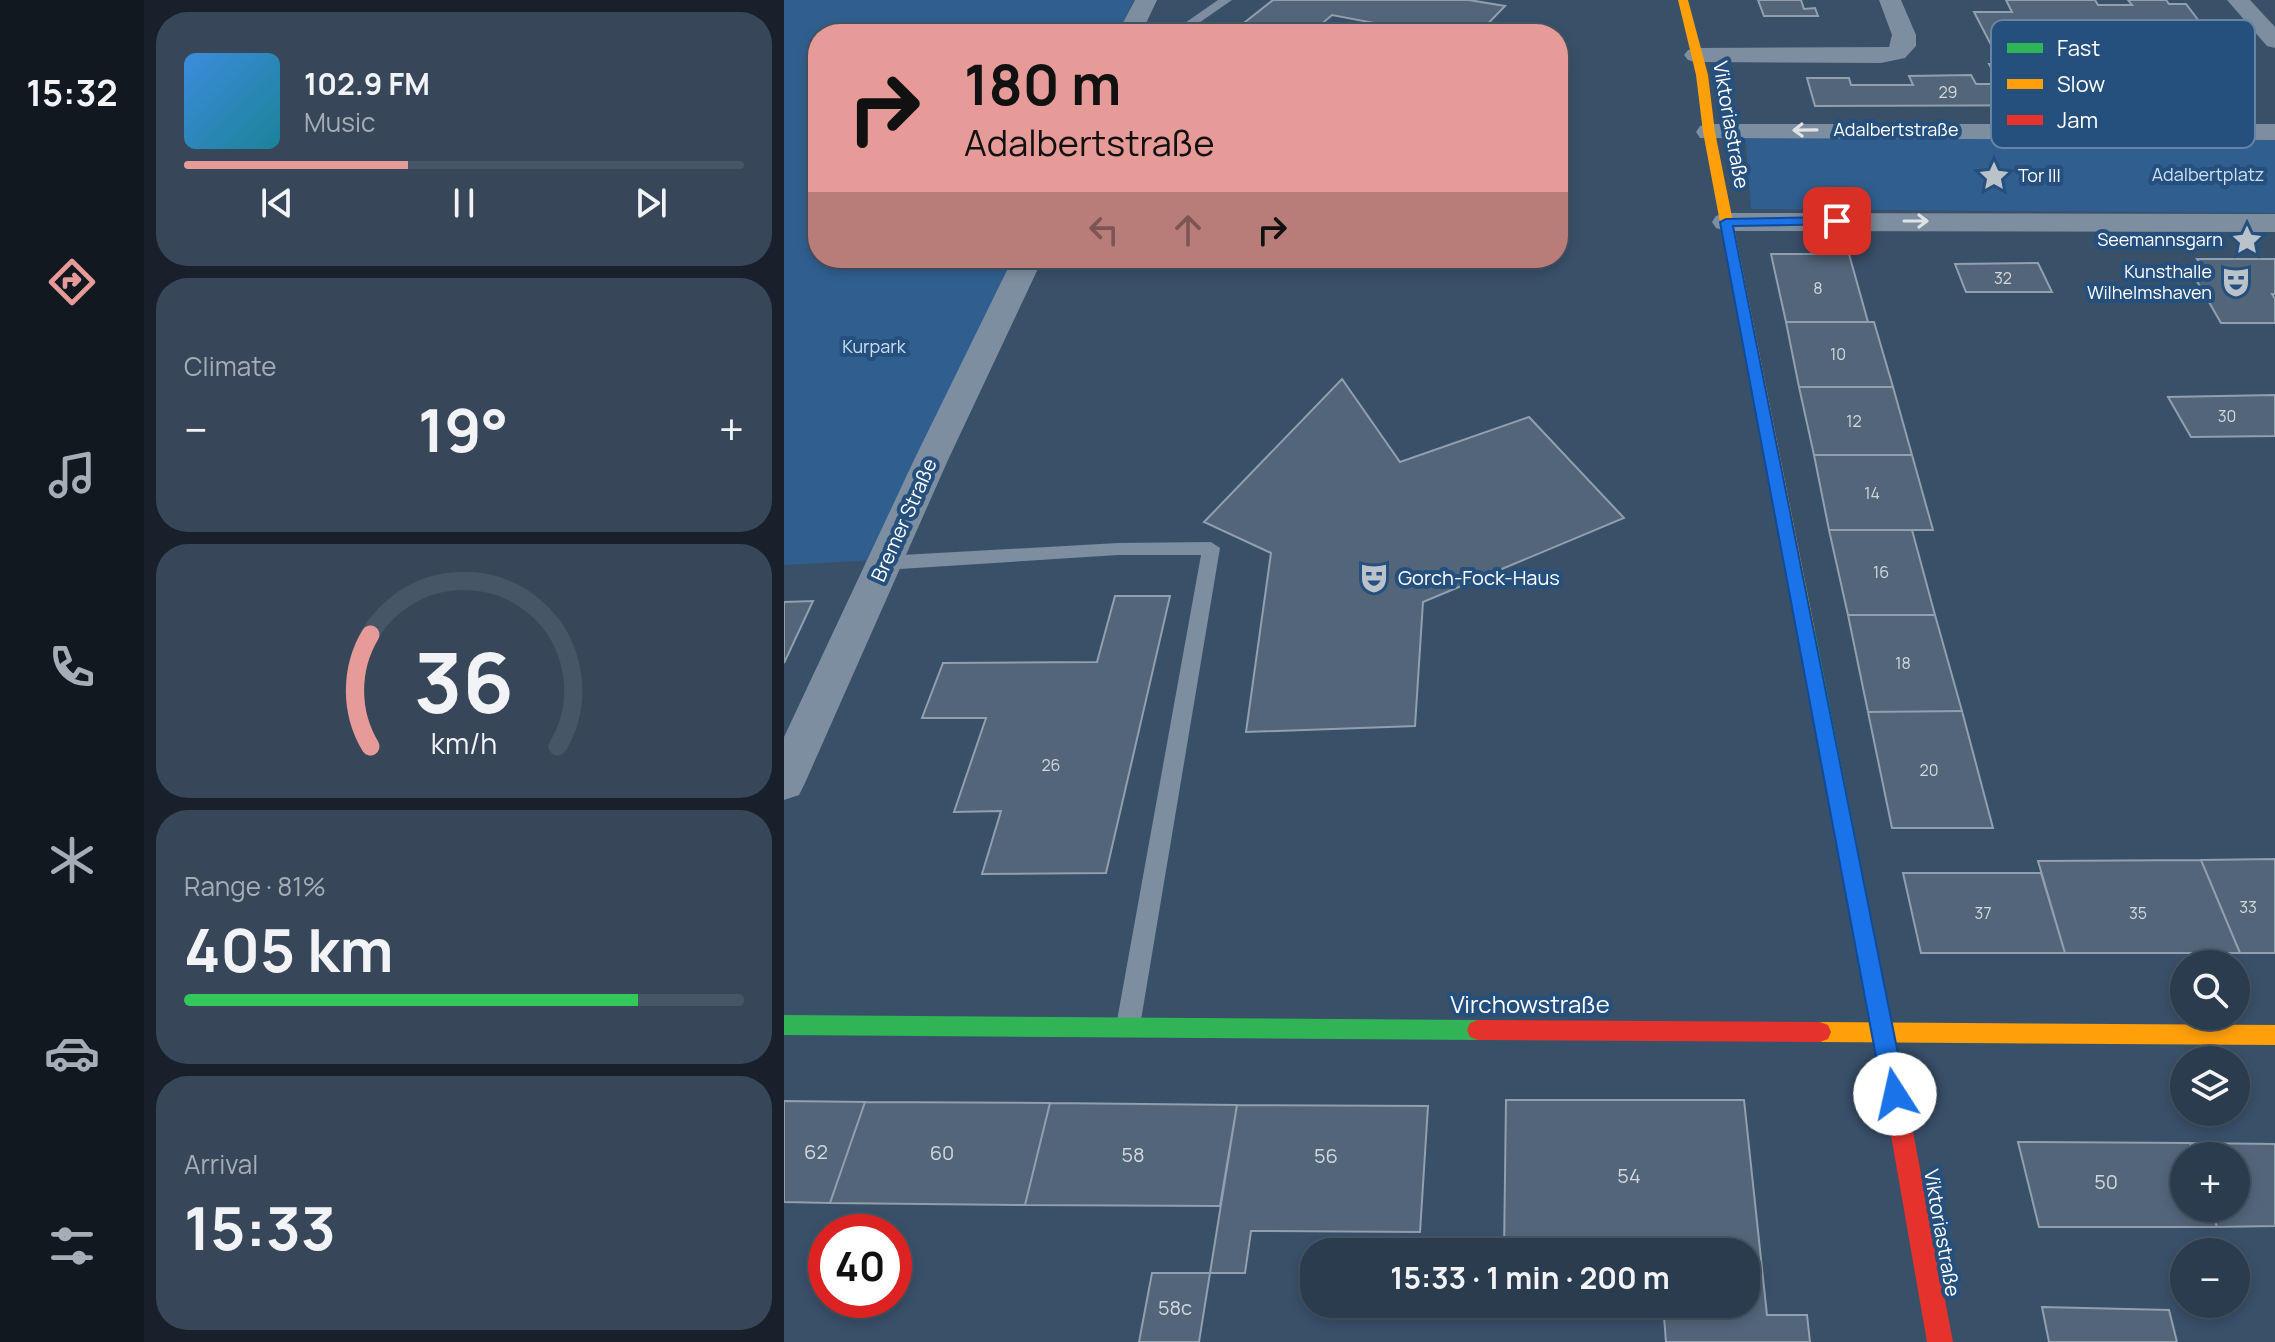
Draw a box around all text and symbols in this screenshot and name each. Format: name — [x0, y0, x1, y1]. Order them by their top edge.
legend — [1991, 20, 2255, 148]
text: Fast — [2057, 33, 2100, 63]
text: 180 m — [964, 45, 1121, 122]
icon: right — [832, 56, 936, 160]
street label: Viktoriastraße — [1707, 59, 1756, 191]
text: 102.9 FM — [304, 63, 430, 104]
text: 15:32 — [26, 68, 118, 117]
text: Slow — [2057, 69, 2105, 99]
house number: 29 — [1938, 81, 1958, 103]
text: Music — [304, 104, 375, 140]
text: Jam — [2057, 105, 2098, 135]
street label: Adalbertstraße — [1833, 117, 1959, 141]
text: Adalbertstraße — [964, 118, 1214, 167]
one-way arrow — [1792, 123, 1819, 138]
place icon: Tor III — [1977, 159, 2011, 193]
park label: Adalbertplatz — [2152, 162, 2264, 186]
place label: Tor III — [2018, 163, 2061, 187]
icon: previous — [255, 181, 299, 225]
icon: pause — [442, 181, 486, 225]
icon: next — [629, 181, 673, 225]
pin — [1803, 187, 1871, 255]
icon: arrive — [1815, 199, 1859, 243]
icon: left — [1082, 208, 1126, 252]
icon: ahead — [1166, 208, 1210, 252]
icon: right — [1250, 208, 1294, 252]
one-way arrow — [1902, 214, 1929, 229]
place icon: Seemannsgarn — [2230, 223, 2264, 257]
place label: Seemannsgarn — [2097, 227, 2223, 251]
icon: directions — [44, 254, 100, 310]
place label: Kunsthalle Wilhelmshaven — [2087, 259, 2212, 304]
theatre icon: Kunsthalle Wilhelmshaven — [2219, 265, 2253, 299]
house number: 32 — [1994, 267, 2012, 289]
house number: 8 — [1813, 277, 1823, 299]
park label: Kurpark — [842, 334, 907, 358]
house number: 10 — [1830, 343, 1846, 365]
text: Climate — [184, 348, 276, 384]
text: 19° — [418, 388, 508, 470]
text: − — [184, 399, 208, 459]
text: + — [719, 399, 744, 459]
house number: 30 — [2218, 405, 2236, 427]
house number: 12 — [1846, 410, 1862, 432]
icon: music — [44, 447, 100, 503]
street label: Bremer Straße — [864, 454, 943, 586]
house number: 14 — [1864, 482, 1880, 504]
theatre icon: Gorch-Fock-Haus — [1357, 561, 1391, 595]
house number: 16 — [1873, 561, 1889, 583]
place label: Gorch-Fock-Haus — [1398, 564, 1560, 591]
text: 36 — [414, 624, 514, 738]
icon: phone — [44, 639, 100, 695]
house number: 18 — [1895, 652, 1911, 674]
text: km/h — [431, 724, 497, 763]
house number: 26 — [1041, 754, 1061, 776]
house number: 20 — [1920, 759, 1938, 781]
icon: climate — [44, 832, 100, 888]
text: Range · 81% — [184, 868, 326, 904]
house number: 33 — [2239, 896, 2257, 918]
house number: 37 — [1975, 902, 1991, 924]
house number: 35 — [2129, 902, 2147, 924]
text: 405 km — [184, 908, 393, 990]
map controls — [2170, 950, 2250, 1318]
button: search — [2170, 950, 2250, 1030]
street label: Virchowstraße — [1450, 987, 1610, 1020]
icon: car — [44, 1025, 100, 1081]
button: layers — [2170, 1046, 2250, 1126]
position arrow — [1853, 1052, 1937, 1136]
house number: 62 — [804, 1138, 828, 1165]
house number: 60 — [930, 1139, 954, 1166]
house number: 58 — [1121, 1141, 1145, 1168]
house number: 56 — [1314, 1142, 1338, 1169]
button: + — [2170, 1142, 2250, 1222]
text: Arrival — [184, 1146, 258, 1182]
house number: 54 — [1617, 1162, 1641, 1189]
street label: Viktoriastraße — [1918, 1167, 1967, 1299]
house number: 50 — [2094, 1168, 2118, 1195]
text: 15:33 — [184, 1186, 336, 1268]
speed limit sign: 40 — [808, 1214, 912, 1318]
icon: filters — [44, 1218, 100, 1274]
button: − — [2170, 1238, 2250, 1318]
text: 15:33 · 1 min · 200 m — [1390, 1257, 1670, 1298]
house number: 58c — [1158, 1294, 1192, 1321]

